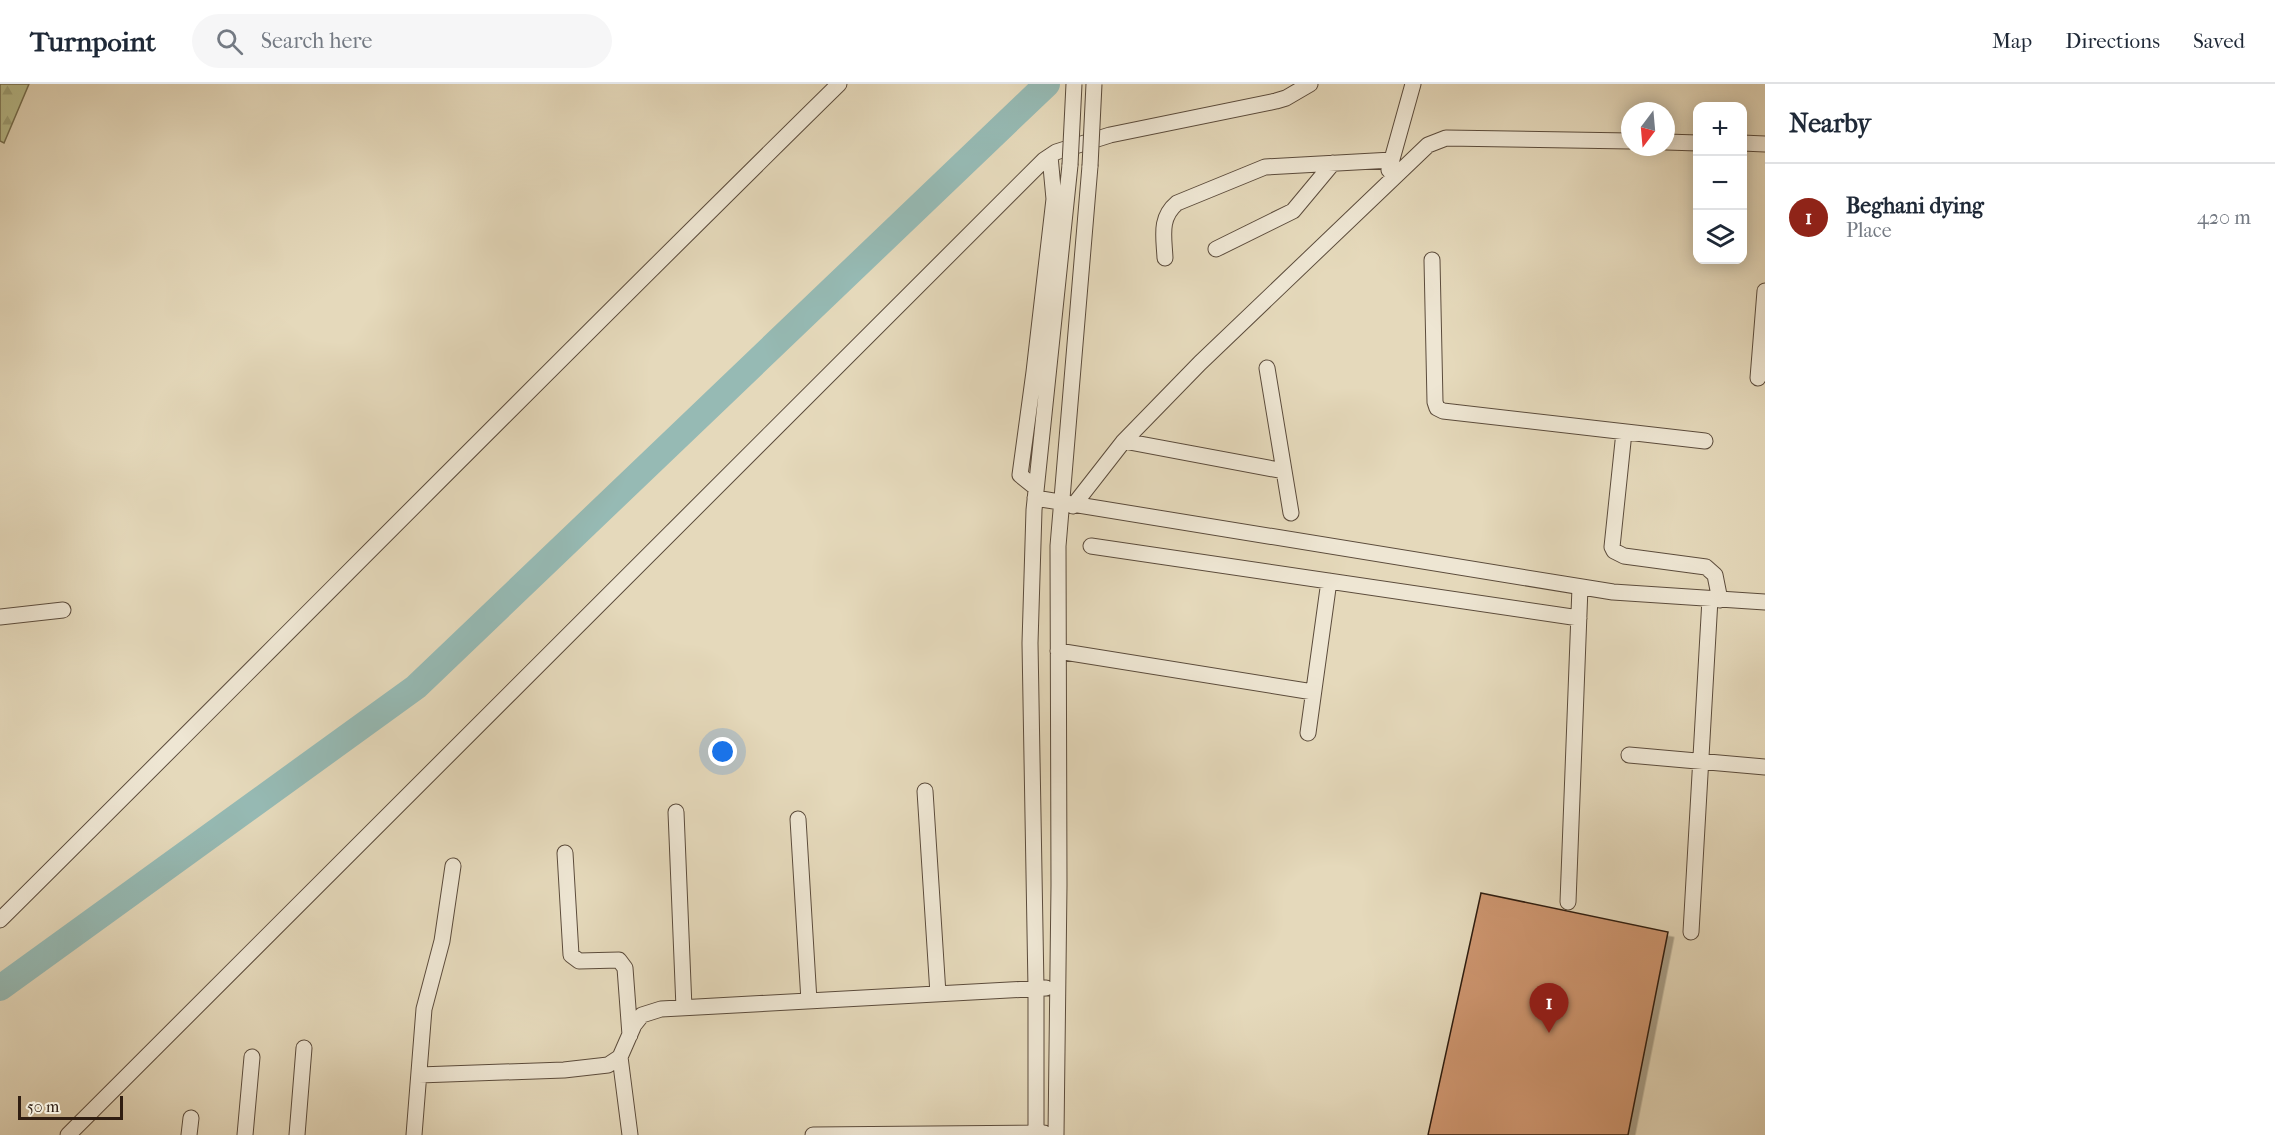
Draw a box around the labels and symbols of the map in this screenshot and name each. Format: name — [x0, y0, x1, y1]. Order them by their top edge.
north arrow — [1621, 102, 1675, 156]
your location — [708, 737, 737, 766]
pin: 1 — [1530, 984, 1568, 1033]
scale bar — [18, 1093, 123, 1120]

